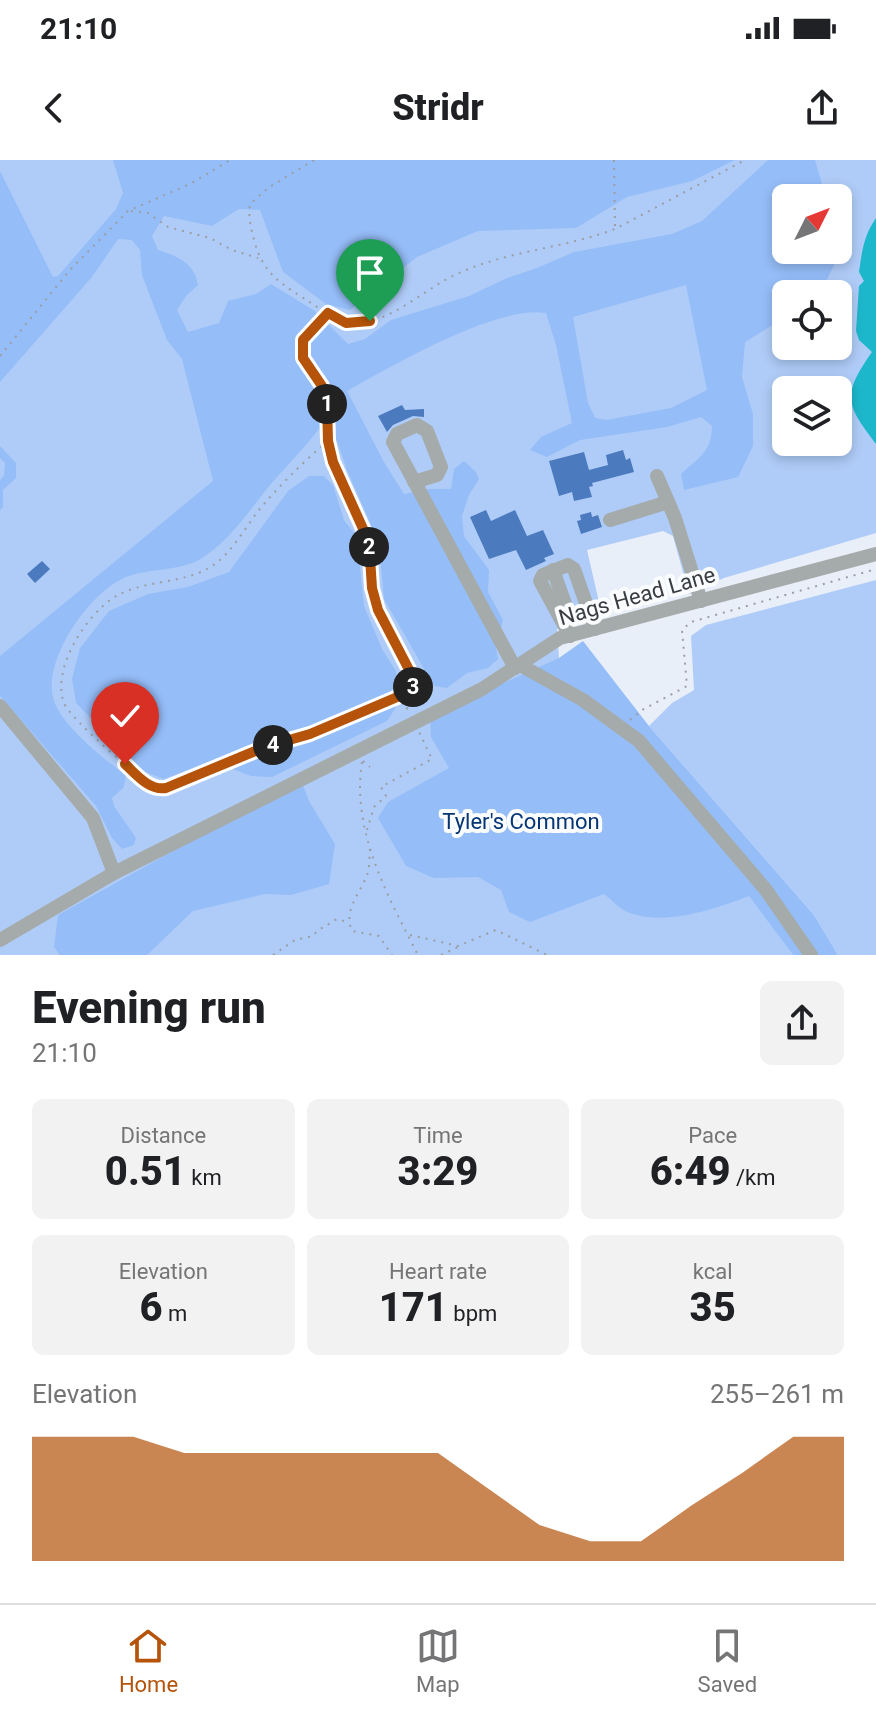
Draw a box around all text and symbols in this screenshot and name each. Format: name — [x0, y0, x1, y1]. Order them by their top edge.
text: 21:10 — [40, 11, 117, 46]
icon: back — [32, 86, 76, 130]
icon: share — [800, 86, 844, 130]
text: Stridr — [392, 87, 484, 129]
north arrow — [772, 184, 852, 264]
map controls — [772, 184, 852, 456]
pin — [336, 239, 404, 321]
icon: arrive — [348, 251, 392, 295]
button: locate — [772, 280, 852, 360]
button: layers — [772, 376, 852, 456]
pin: 1 — [307, 384, 347, 424]
text: 1 — [321, 391, 333, 416]
pin: 2 — [349, 527, 389, 567]
text: 2 — [363, 534, 375, 559]
street label: Nags Head Lane — [556, 562, 718, 630]
pin: 3 — [393, 667, 433, 707]
text: 3 — [407, 674, 419, 699]
pin — [91, 682, 159, 764]
icon: check — [103, 694, 147, 738]
pin: 4 — [253, 725, 293, 765]
text: 4 — [267, 732, 279, 757]
park label: Tyler's Common — [442, 809, 600, 834]
button: share — [760, 981, 844, 1065]
text: Evening run — [32, 982, 266, 1034]
text: 21:10 — [32, 1038, 97, 1068]
text: Distance — [121, 1123, 206, 1148]
text: Time — [413, 1123, 463, 1148]
text: Pace — [688, 1123, 737, 1148]
text: 0.51 — [105, 1148, 186, 1195]
text: 3:29 — [398, 1148, 478, 1195]
text: 6:49 — [650, 1148, 731, 1195]
text: km — [186, 1165, 222, 1190]
text: /km — [731, 1165, 776, 1190]
text: Elevation — [119, 1259, 208, 1284]
text: Heart rate — [389, 1259, 487, 1284]
text: kcal — [693, 1259, 733, 1284]
text: 6 — [139, 1284, 162, 1331]
text: 171 — [379, 1284, 448, 1331]
text: 35 — [690, 1284, 736, 1331]
text: m — [162, 1301, 187, 1326]
text: bpm — [448, 1301, 497, 1326]
text: Elevation — [32, 1379, 137, 1409]
text: 255–261 m — [710, 1379, 844, 1409]
tab: Home — [119, 1624, 178, 1697]
tab: Map — [416, 1624, 460, 1697]
tab: Saved — [698, 1624, 757, 1697]

